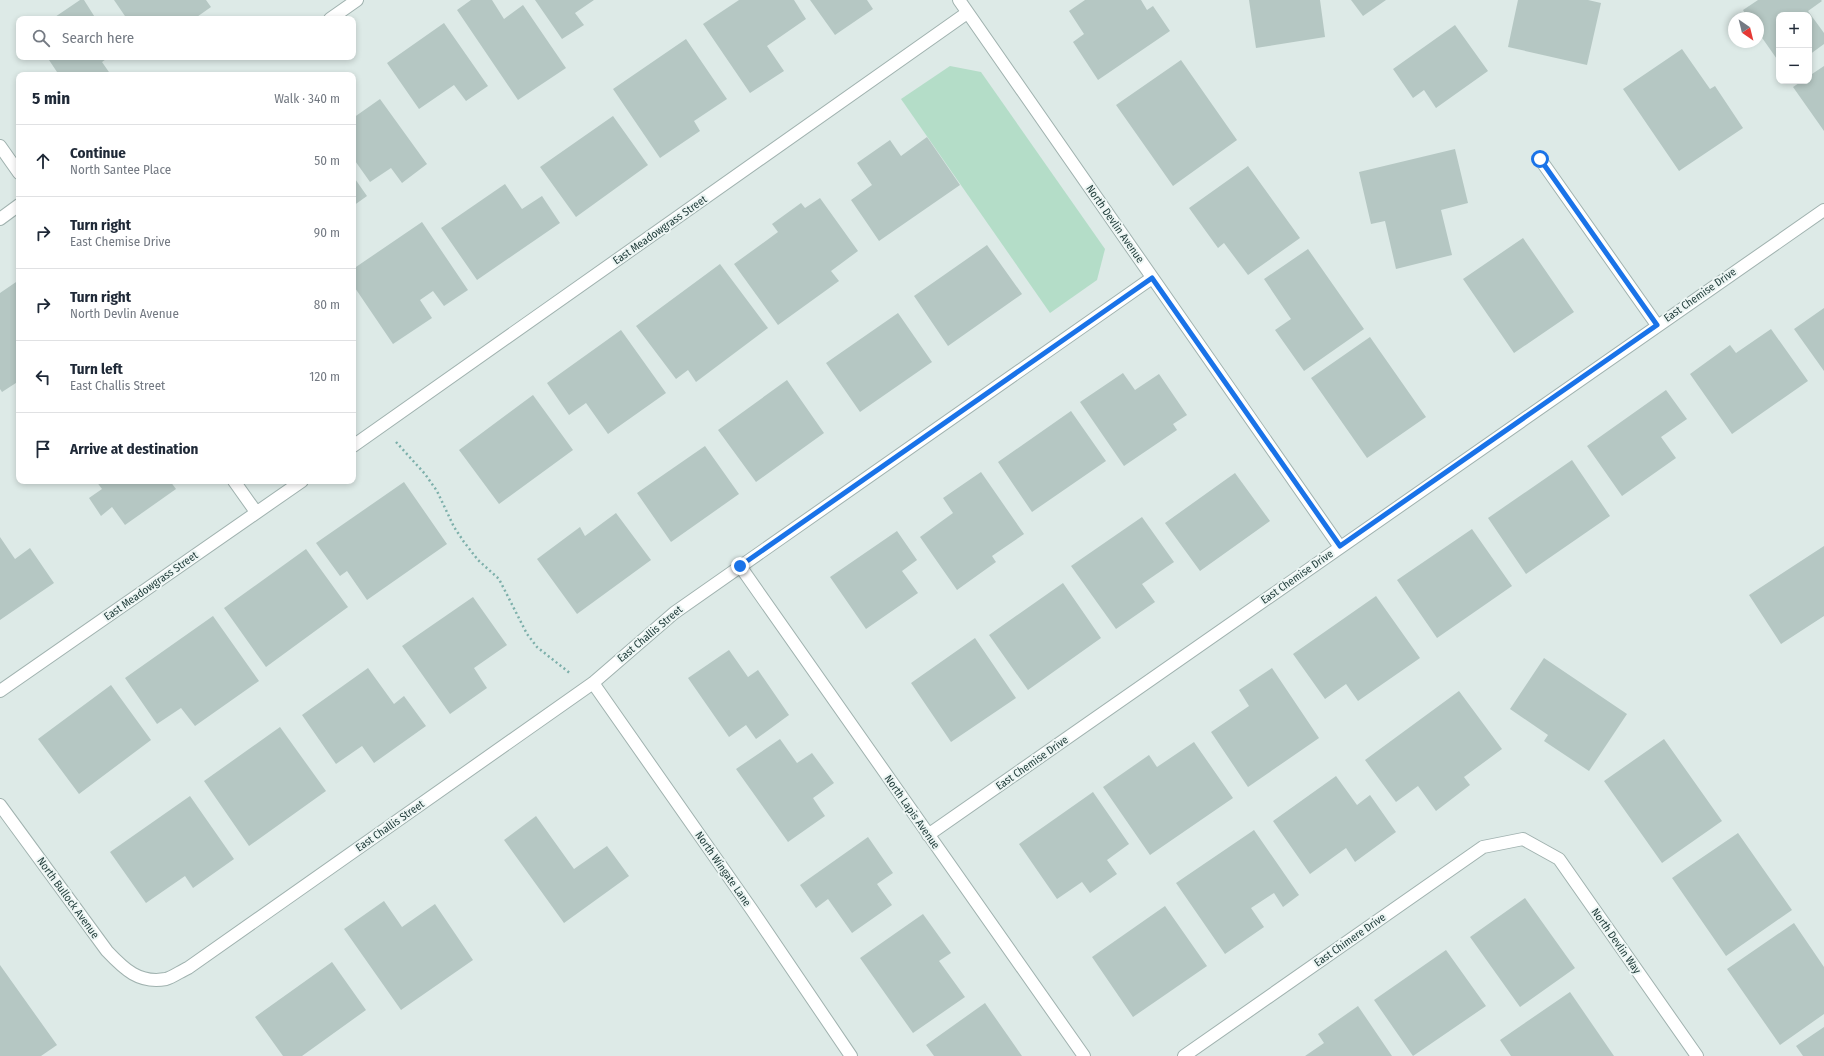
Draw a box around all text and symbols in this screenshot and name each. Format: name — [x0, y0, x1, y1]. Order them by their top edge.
north arrow — [1728, 12, 1764, 48]
map controls — [1776, 12, 1812, 84]
button: + — [1776, 12, 1812, 48]
search box — [16, 16, 356, 60]
icon: search — [30, 27, 52, 49]
text: Search here — [62, 29, 134, 47]
button: − — [1776, 48, 1812, 84]
text: 5 min — [32, 88, 70, 109]
text: Walk · 340 m — [274, 91, 340, 106]
text: Continue — [70, 144, 126, 162]
icon: ahead — [32, 150, 54, 172]
route start — [1531, 150, 1549, 168]
text: 50 m — [314, 153, 340, 168]
text: North Santee Place — [70, 162, 171, 177]
street label: North Devlin Avenue — [1083, 183, 1147, 265]
street label: East Meadowgrass Street — [611, 192, 710, 267]
text: Turn right — [70, 216, 131, 234]
icon: right — [32, 222, 54, 244]
text: 90 m — [314, 225, 340, 240]
text: East Chemise Drive — [70, 234, 171, 249]
street label: East Chemise Drive — [1661, 265, 1739, 325]
text: Turn right — [70, 288, 131, 306]
icon: right — [32, 294, 54, 316]
text: 80 m — [314, 297, 340, 312]
text: North Devlin Avenue — [70, 306, 179, 321]
text: Turn left — [70, 360, 123, 378]
icon: left — [32, 366, 54, 388]
text: 120 m — [309, 369, 340, 384]
text: East Challis Street — [70, 378, 165, 393]
icon: arrive — [32, 438, 54, 460]
text: Arrive at destination — [70, 440, 198, 458]
street label: East Chemise Drive — [1258, 547, 1336, 607]
street label: East Meadowgrass Street — [102, 548, 201, 623]
route end — [731, 557, 749, 575]
street label: East Challis Street — [615, 603, 685, 665]
street label: East Chemise Drive — [993, 733, 1071, 793]
street label: North Lapis Avenue — [882, 772, 942, 852]
street label: East Challis Street — [353, 797, 427, 854]
street label: North Wingate Lane — [692, 829, 754, 909]
street label: North Bullock Avenue — [34, 855, 102, 941]
street label: North Devlin Way — [1589, 906, 1643, 976]
street label: East Chimere Drive — [1312, 911, 1388, 969]

